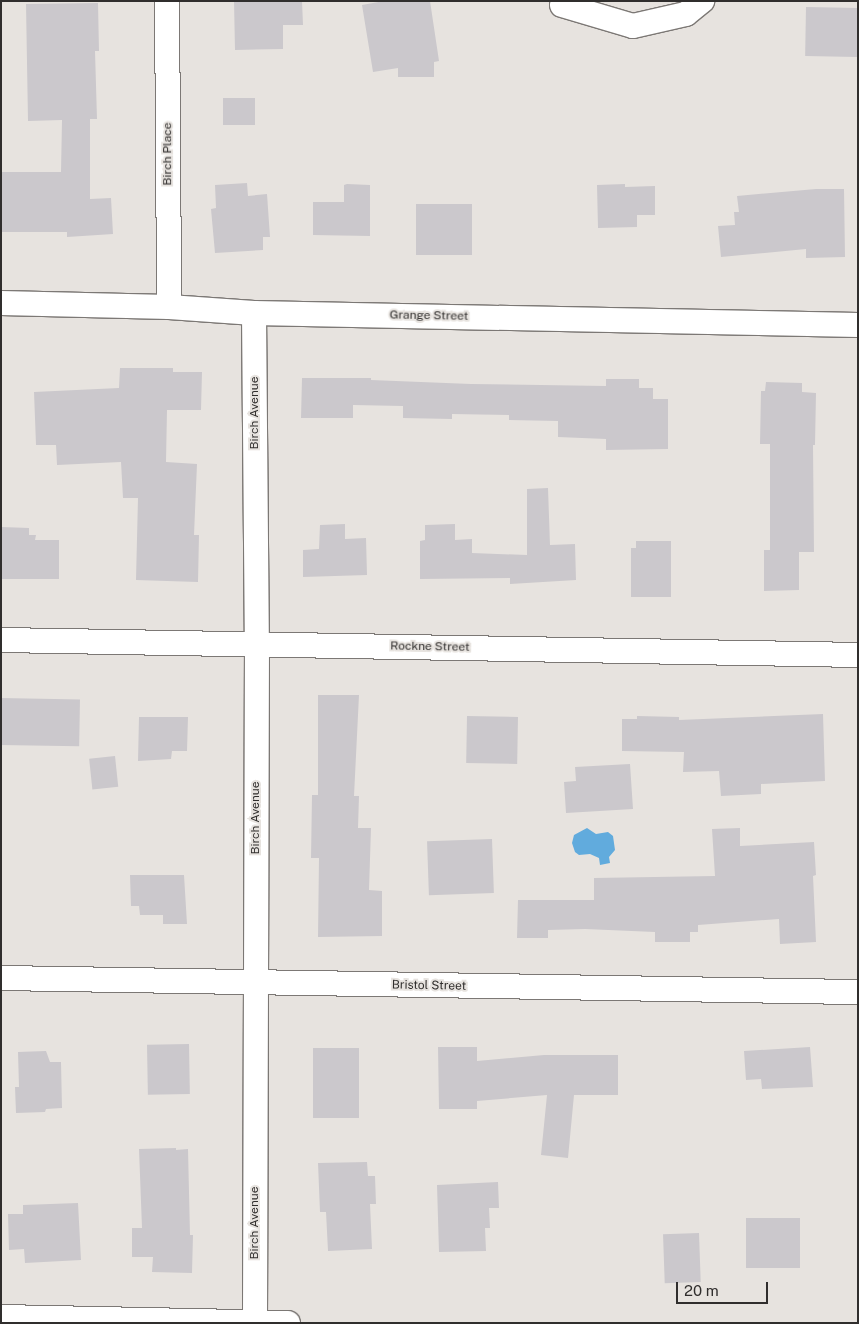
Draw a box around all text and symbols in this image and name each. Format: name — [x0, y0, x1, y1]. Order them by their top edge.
street label: Birch Place — [161, 122, 175, 186]
street label: Grange Street — [389, 308, 469, 324]
street label: Birch Avenue — [248, 376, 262, 450]
street label: Rockne Street — [390, 639, 470, 655]
street label: Birch Avenue — [249, 781, 263, 855]
street label: Bristol Street — [392, 978, 466, 994]
street label: Birch Avenue — [248, 1186, 262, 1260]
scale bar — [679, 1272, 772, 1304]
text: 20 m — [684, 1282, 719, 1299]

